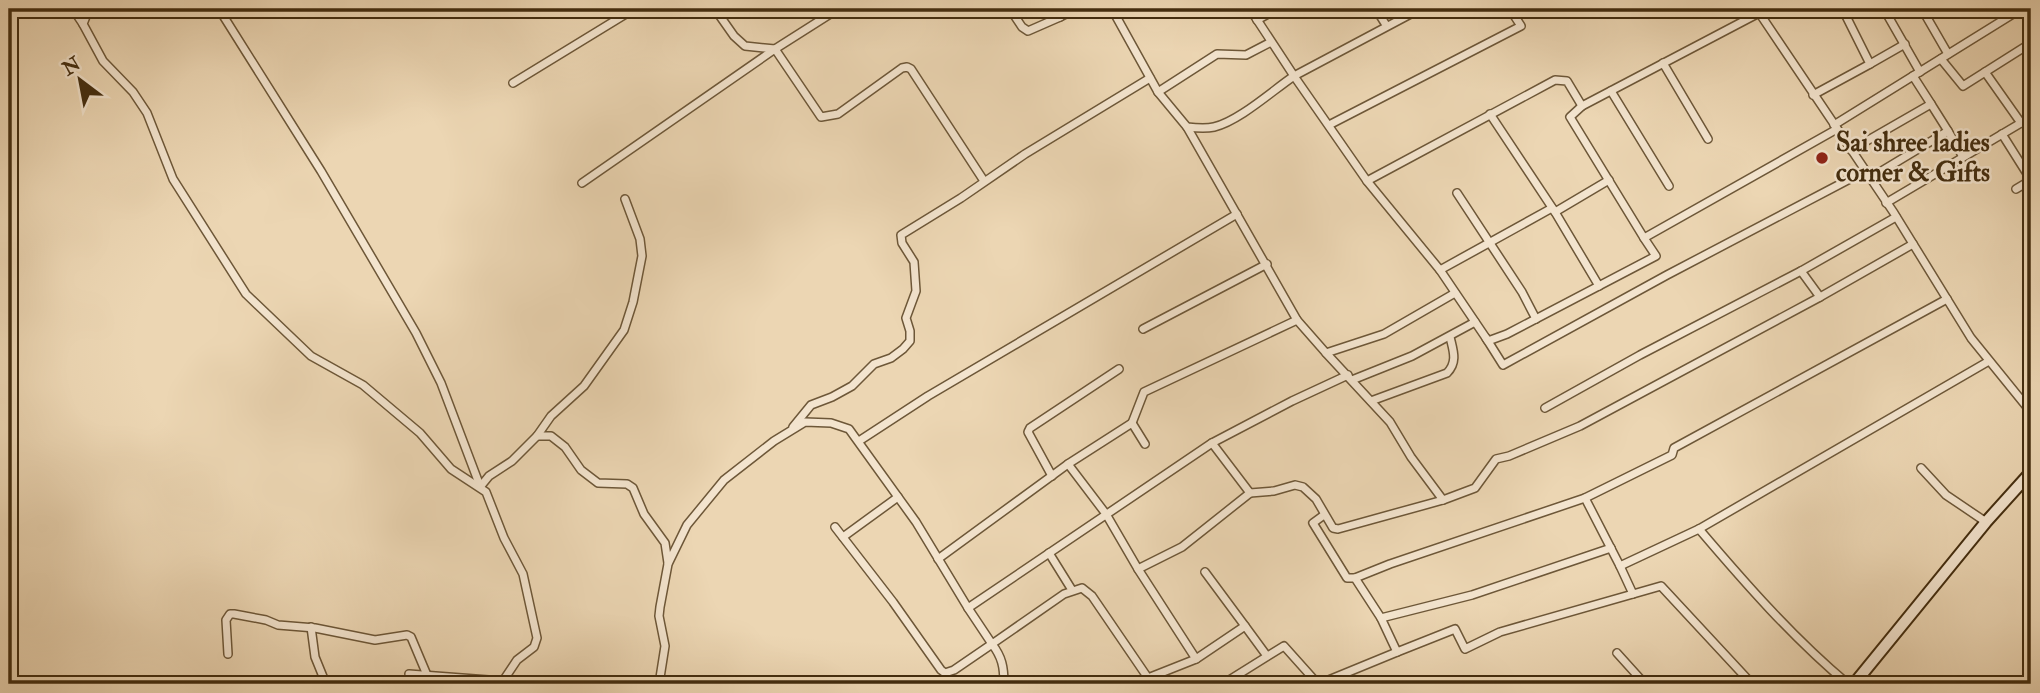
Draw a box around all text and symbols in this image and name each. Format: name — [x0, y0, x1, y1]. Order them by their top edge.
north arrow — [46, 46, 116, 116]
text: N — [57, 51, 86, 82]
place label: Sai shree ladies corner & Gifts — [1836, 127, 1990, 189]
marker: Sai shree ladies corner & Gifts — [1814, 150, 1830, 166]

